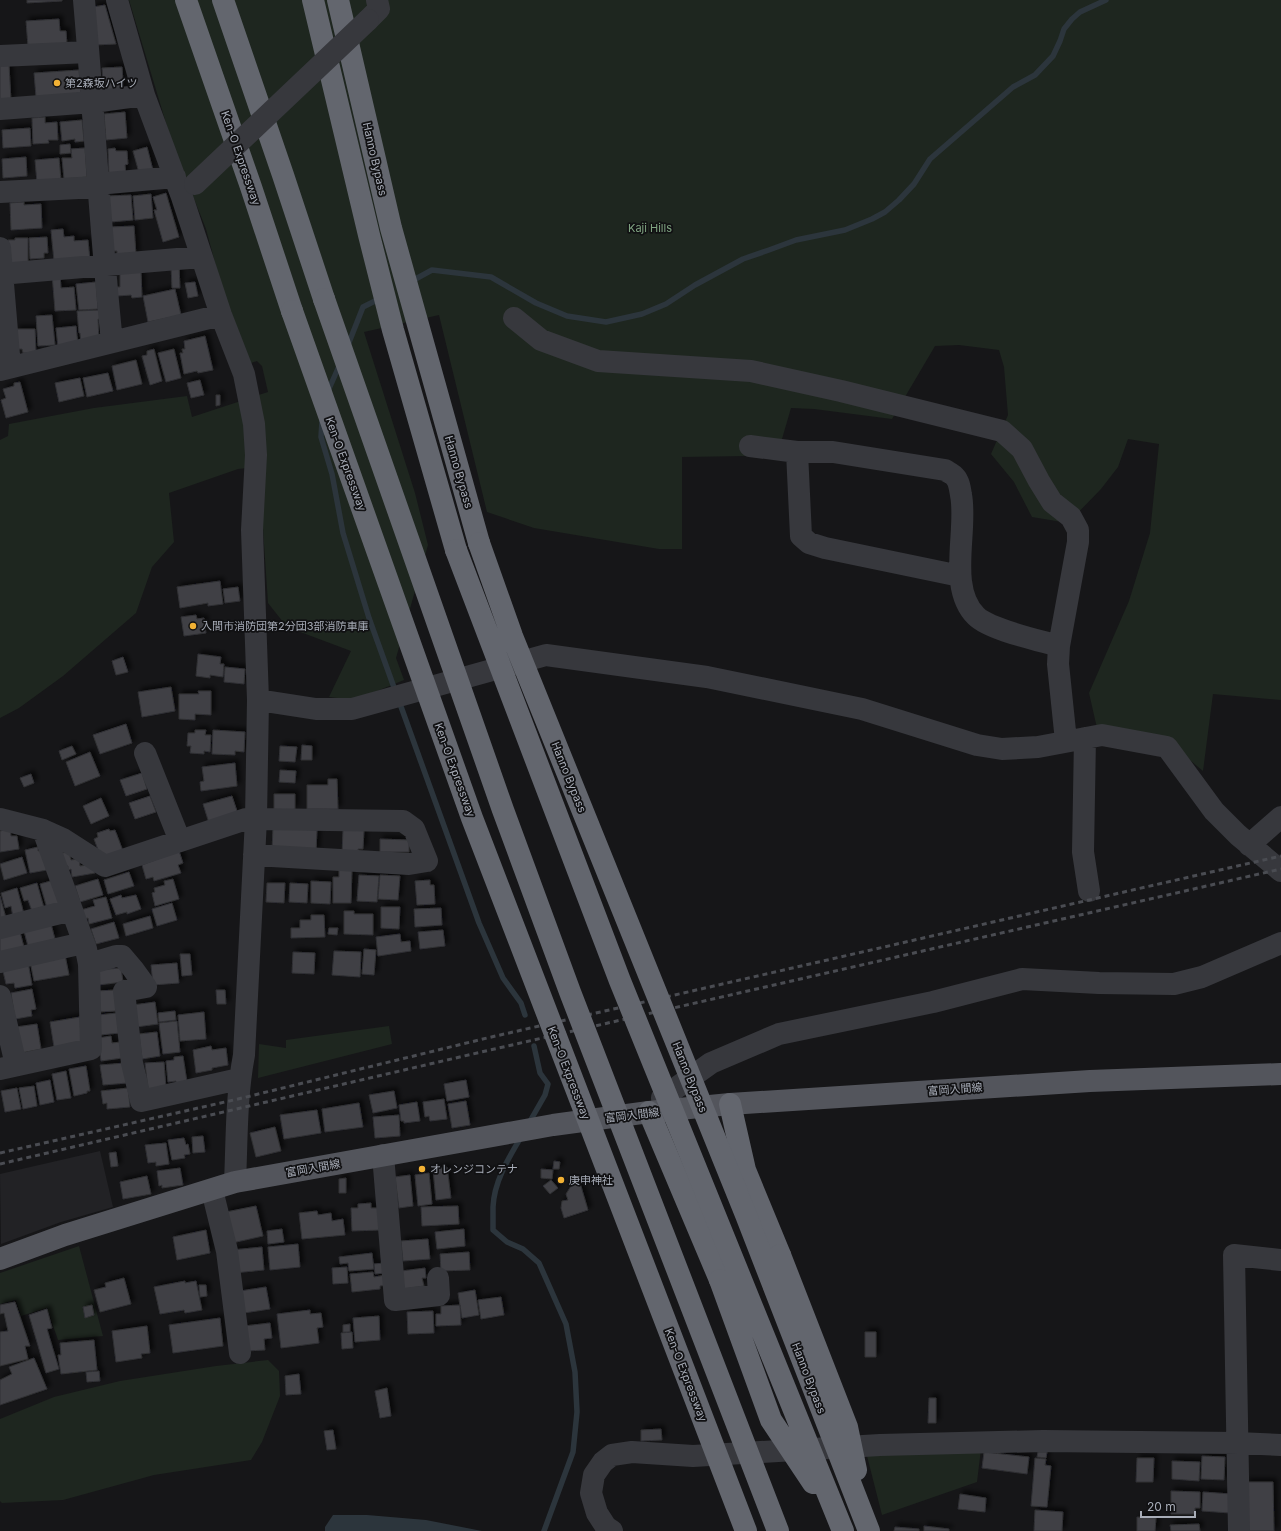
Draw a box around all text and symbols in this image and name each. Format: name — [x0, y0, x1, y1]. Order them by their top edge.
place label: 第2森坂ハイツ — [65, 76, 138, 90]
marker: 第2森坂ハイツ — [52, 78, 62, 88]
street label: Ken-O Expressway — [218, 109, 264, 207]
street label: Hanno Bypass — [360, 121, 390, 197]
park label: Kaji Hills — [628, 221, 672, 235]
street label: Ken-O Expressway — [322, 415, 370, 513]
street label: Hanno Bypass — [442, 434, 476, 510]
place label: 入間市消防団第2分団3部消防車庫 — [201, 619, 369, 633]
marker: 入間市消防団第2分団3部消防車庫 — [188, 621, 198, 631]
street label: Ken-O Expressway — [431, 721, 479, 819]
street label: Hanno Bypass — [548, 740, 590, 815]
street label: Ken-O Expressway — [545, 1024, 593, 1122]
street label: Hanno Bypass — [669, 1040, 711, 1115]
street label: 富岡入間線 — [927, 1080, 983, 1098]
street label: 富岡入間線 — [604, 1105, 660, 1125]
street label: 富岡入間線 — [285, 1156, 341, 1180]
place label: オレンジコンテナ — [430, 1162, 518, 1176]
marker: オレンジコンテナ — [417, 1164, 427, 1174]
place label: 庚申神社 — [569, 1173, 613, 1187]
marker: 庚申神社 — [556, 1175, 566, 1185]
street label: Ken-O Expressway — [662, 1326, 710, 1424]
street label: Hanno Bypass — [789, 1340, 829, 1416]
scale bar — [1141, 1493, 1195, 1519]
text: 20 m — [1147, 1499, 1176, 1514]

